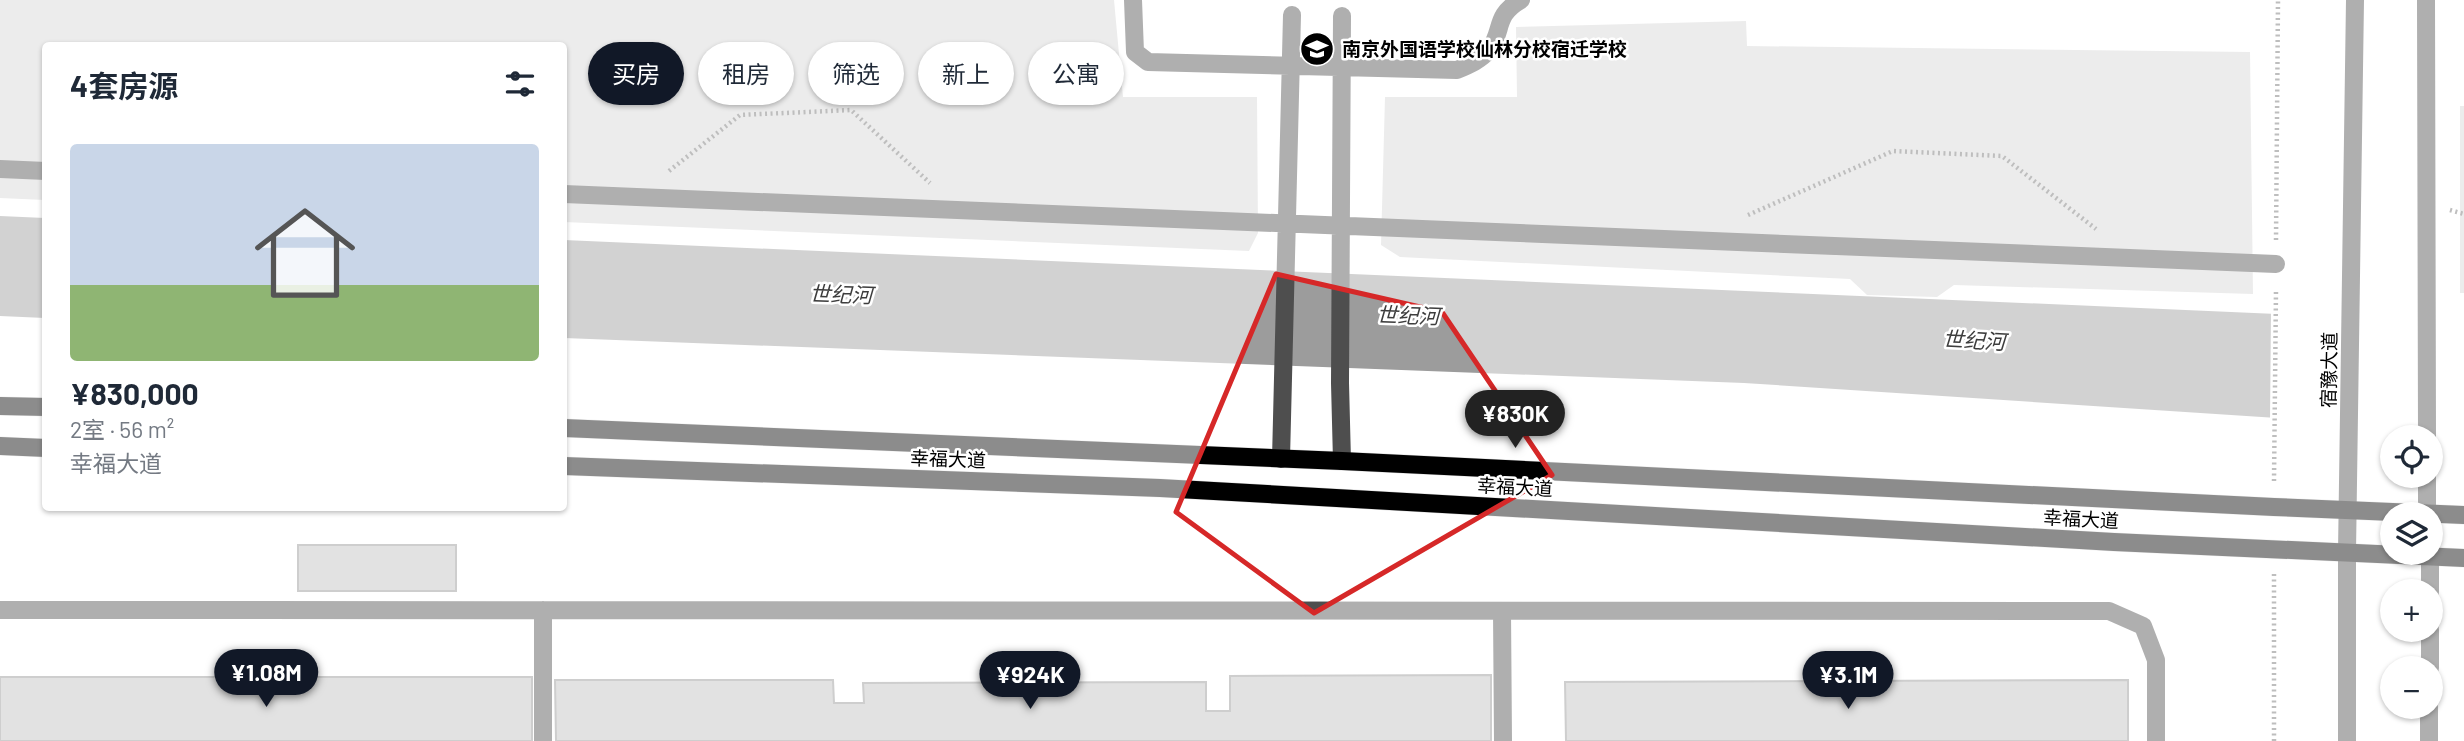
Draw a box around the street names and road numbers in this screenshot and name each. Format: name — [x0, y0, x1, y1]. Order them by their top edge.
street label: 宿豫大道 — [2316, 332, 2341, 408]
street label: 幸福大道 — [910, 446, 986, 471]
street label: 幸福大道 — [1476, 473, 1554, 500]
street label: 幸福大道 — [2042, 505, 2120, 532]

